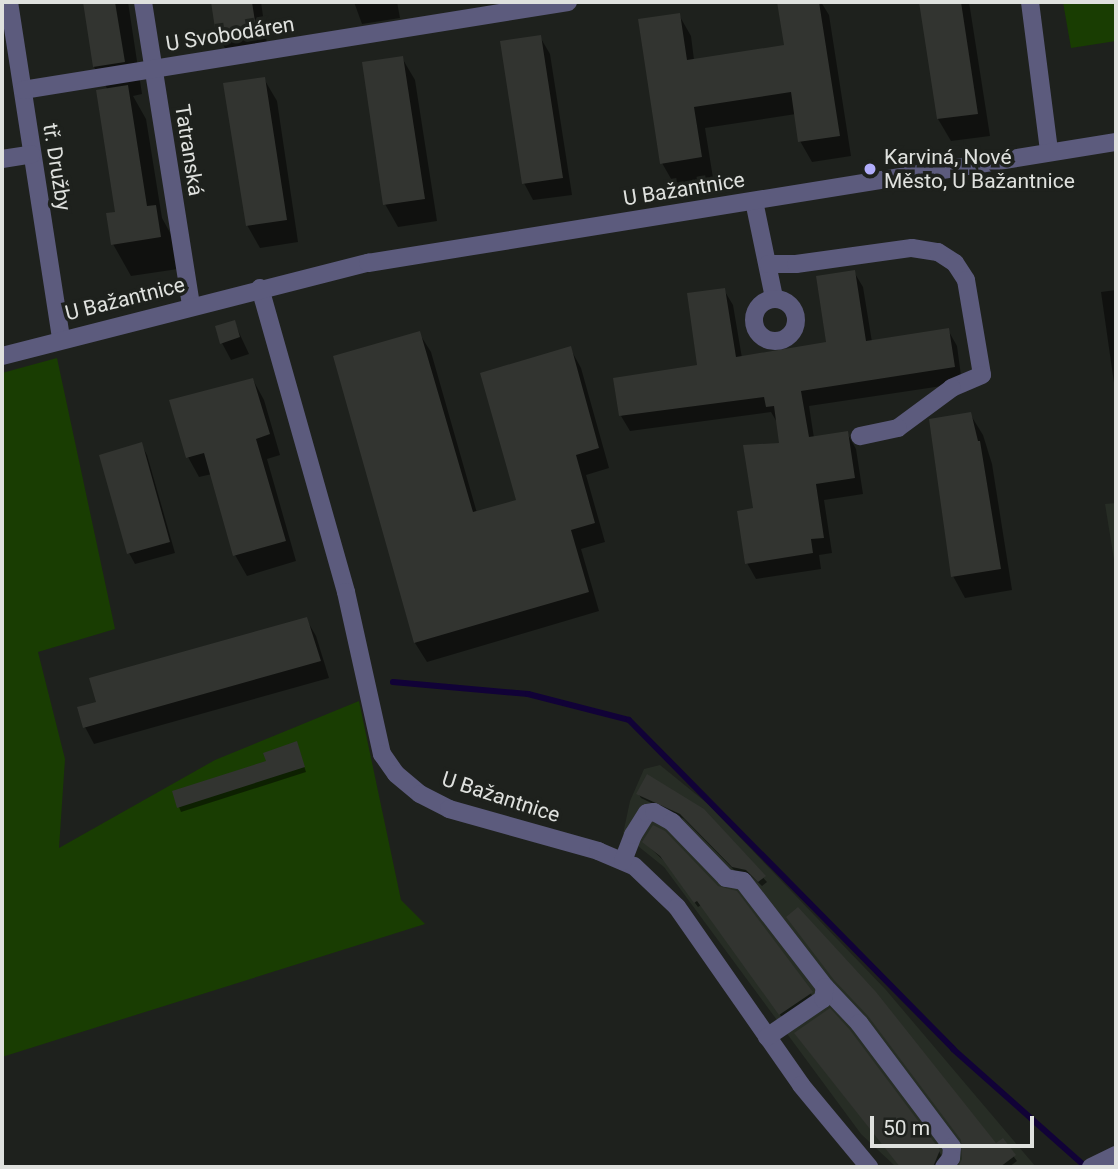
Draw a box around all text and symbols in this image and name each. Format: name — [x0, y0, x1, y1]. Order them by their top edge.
street label: U Svobodáren — [164, 11, 296, 57]
street label: Tatranská — [169, 102, 209, 198]
street label: tř. Družby — [38, 122, 76, 212]
place label: Karviná, Nové Město, U Bažantnice — [884, 144, 1075, 194]
marker: Karviná, Nové Město, U Bažantnice — [862, 161, 878, 177]
street label: U Bažantnice — [622, 167, 746, 211]
street label: U Bažantnice — [63, 272, 187, 326]
street label: U Bažantnice — [439, 766, 563, 828]
scale bar — [873, 1102, 1038, 1146]
text: 50 m — [883, 1116, 930, 1140]

